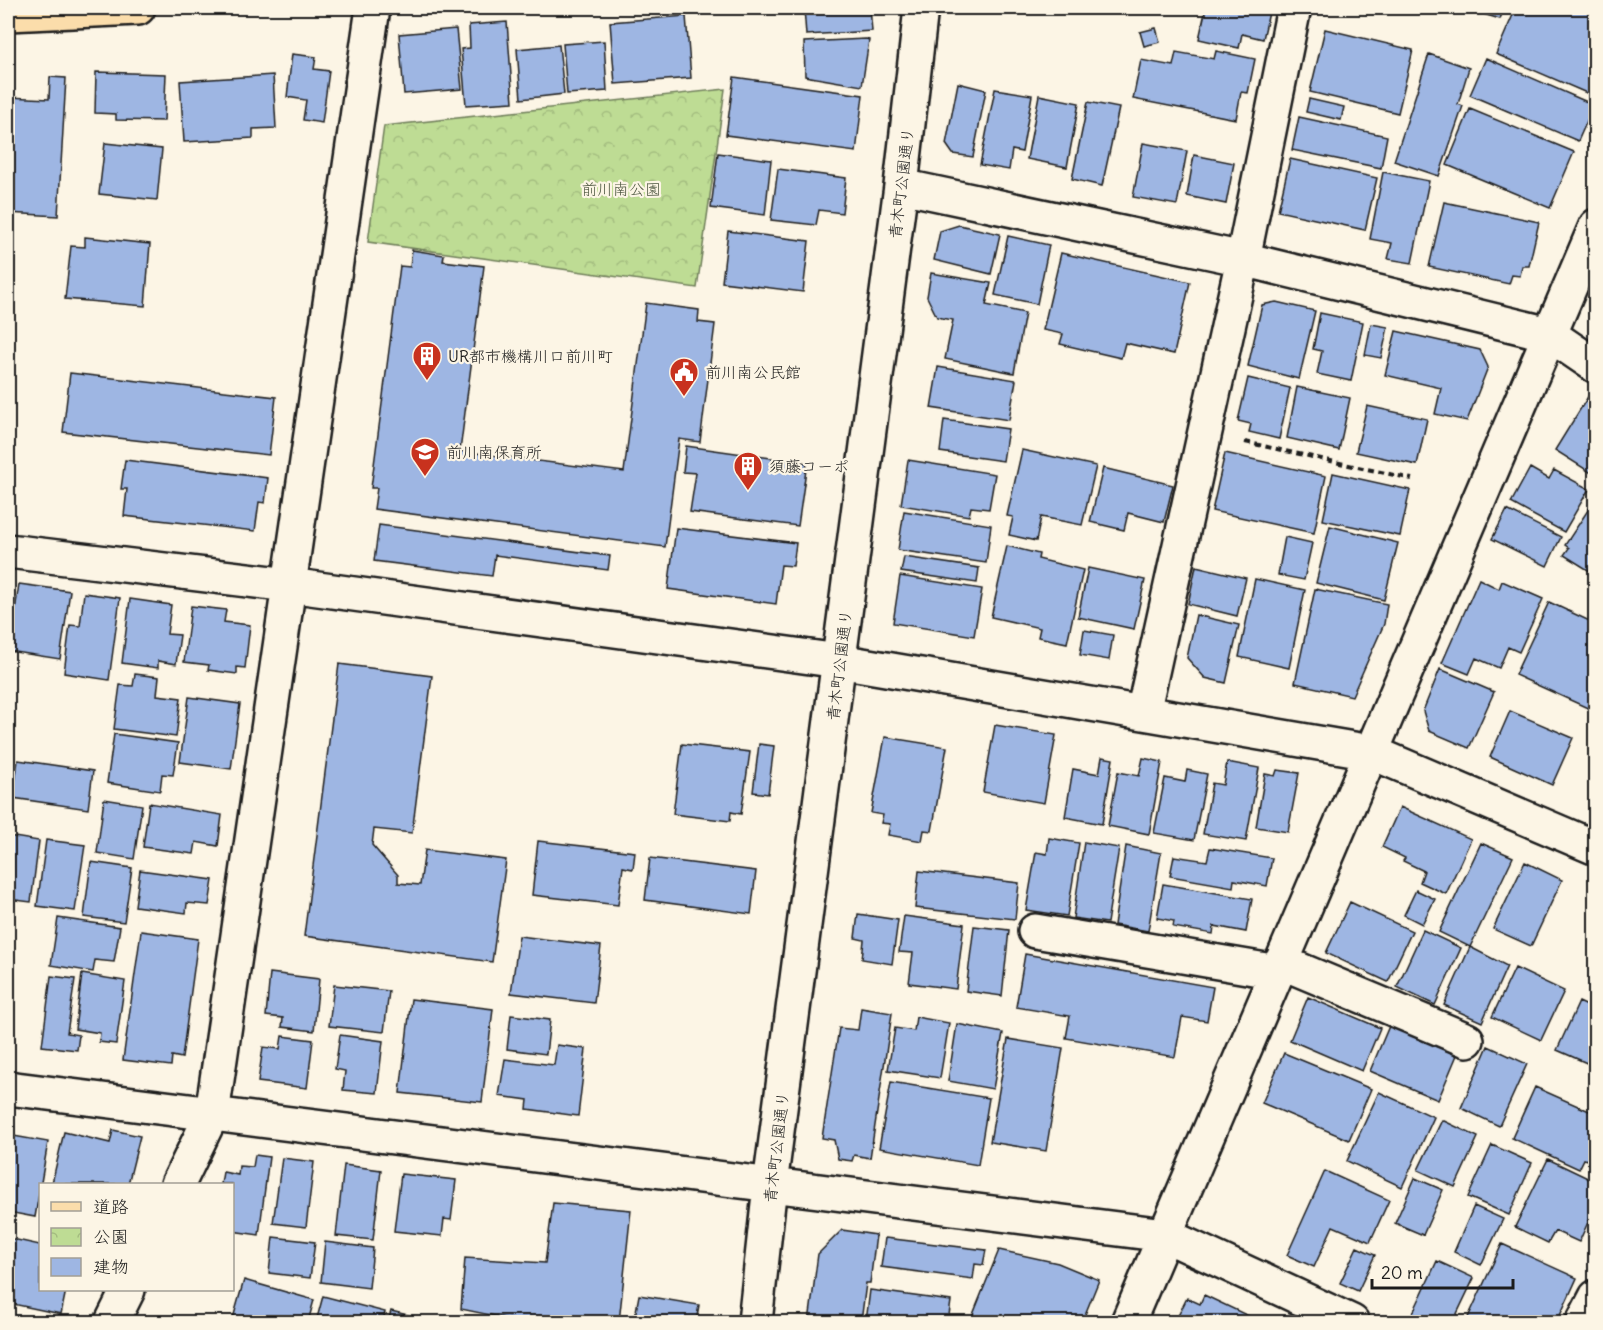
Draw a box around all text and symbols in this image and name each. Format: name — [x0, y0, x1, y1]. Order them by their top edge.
street label: 青木町公園通り — [884, 126, 918, 240]
park label: 前川南公園 — [581, 179, 661, 199]
building icon: UR都市機構川口前川町 — [411, 340, 443, 382]
place label: UR都市機構川口前川町 — [448, 346, 613, 366]
public building icon: 前川南公民館 — [668, 356, 700, 398]
place label: 前川南公民館 — [705, 362, 801, 382]
school or university icon: 前川南保育所 — [409, 436, 441, 478]
place label: 前川南保育所 — [446, 442, 542, 462]
building icon: 須藤コーポ — [732, 450, 764, 492]
place label: 須藤コーポ — [769, 456, 849, 476]
street label: 青木町公園通り — [822, 608, 856, 722]
street label: 青木町公園通り — [759, 1090, 793, 1204]
legend — [39, 1183, 234, 1291]
text: 道路 — [93, 1195, 129, 1218]
text: 公園 — [93, 1225, 129, 1248]
scale bar — [1372, 1252, 1513, 1290]
text: 建物 — [93, 1255, 129, 1278]
text: 20 m — [1381, 1261, 1423, 1284]

